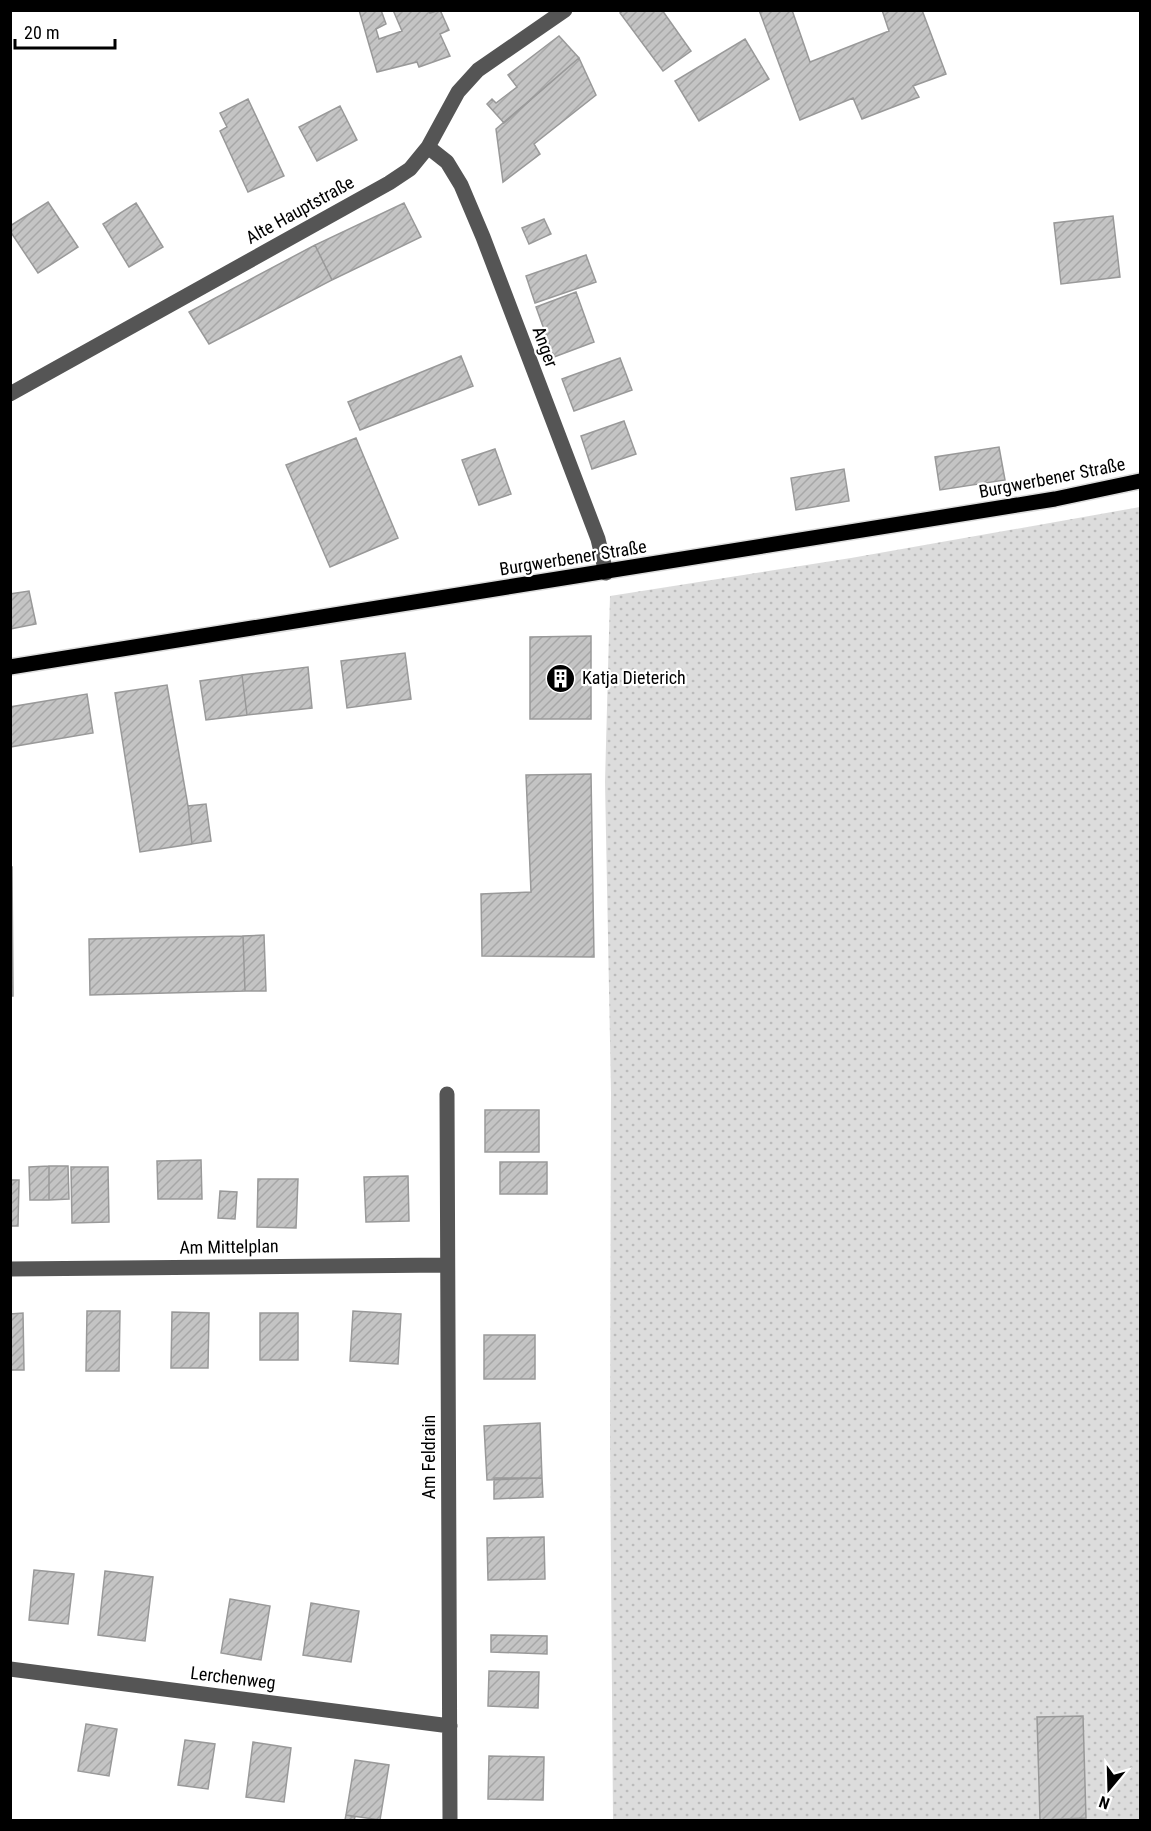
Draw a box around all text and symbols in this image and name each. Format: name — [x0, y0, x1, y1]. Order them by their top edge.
scale bar — [15, 12, 116, 50]
text: 20 m — [24, 22, 59, 43]
street label: Alte Hauptstraße — [242, 171, 357, 248]
street label: Anger — [528, 324, 563, 371]
street label: Burgwerbener Straße — [977, 453, 1127, 502]
street label: Burgwerbener Straße — [498, 536, 648, 580]
building icon: Katja Dieterich — [545, 662, 577, 694]
place label: Katja Dieterich — [582, 667, 686, 688]
street label: Am Mittelplan — [179, 1235, 279, 1258]
street label: Am Feldrain — [418, 1415, 439, 1499]
street label: Lerchenweg — [189, 1662, 277, 1693]
north arrow — [1079, 1759, 1139, 1819]
text: N — [1097, 1792, 1112, 1813]

